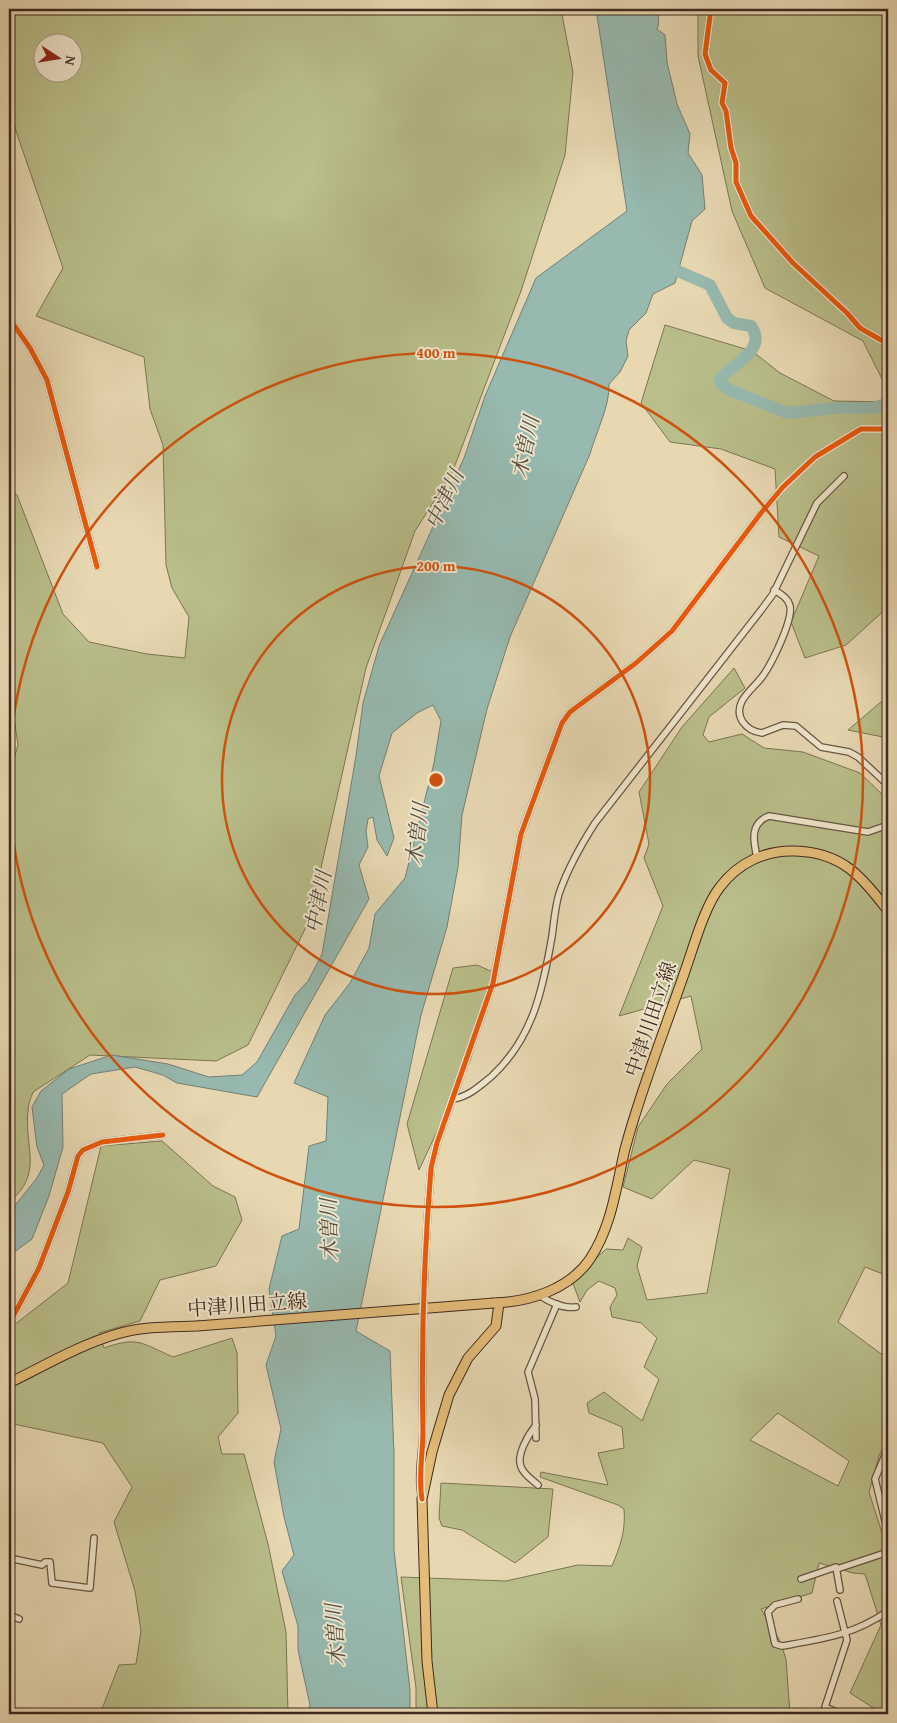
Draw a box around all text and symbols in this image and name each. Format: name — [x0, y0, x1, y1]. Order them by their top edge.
north arrow — [32, 32, 82, 82]
text: N — [60, 54, 81, 68]
text: 400 m — [416, 342, 456, 363]
water label: 木曽川 — [503, 411, 547, 481]
water label: 中津川 — [417, 462, 472, 534]
text: 200 m — [416, 555, 456, 576]
centre of rings — [427, 771, 445, 789]
water label: 木曽川 — [398, 799, 436, 867]
water label: 中津川 — [297, 866, 340, 936]
street label: 中津川田立線 — [617, 958, 683, 1080]
water label: 木曽川 — [312, 1196, 346, 1262]
street label: 中津川田立線 — [186, 1285, 308, 1323]
water label: 木曽川 — [317, 1601, 353, 1668]

